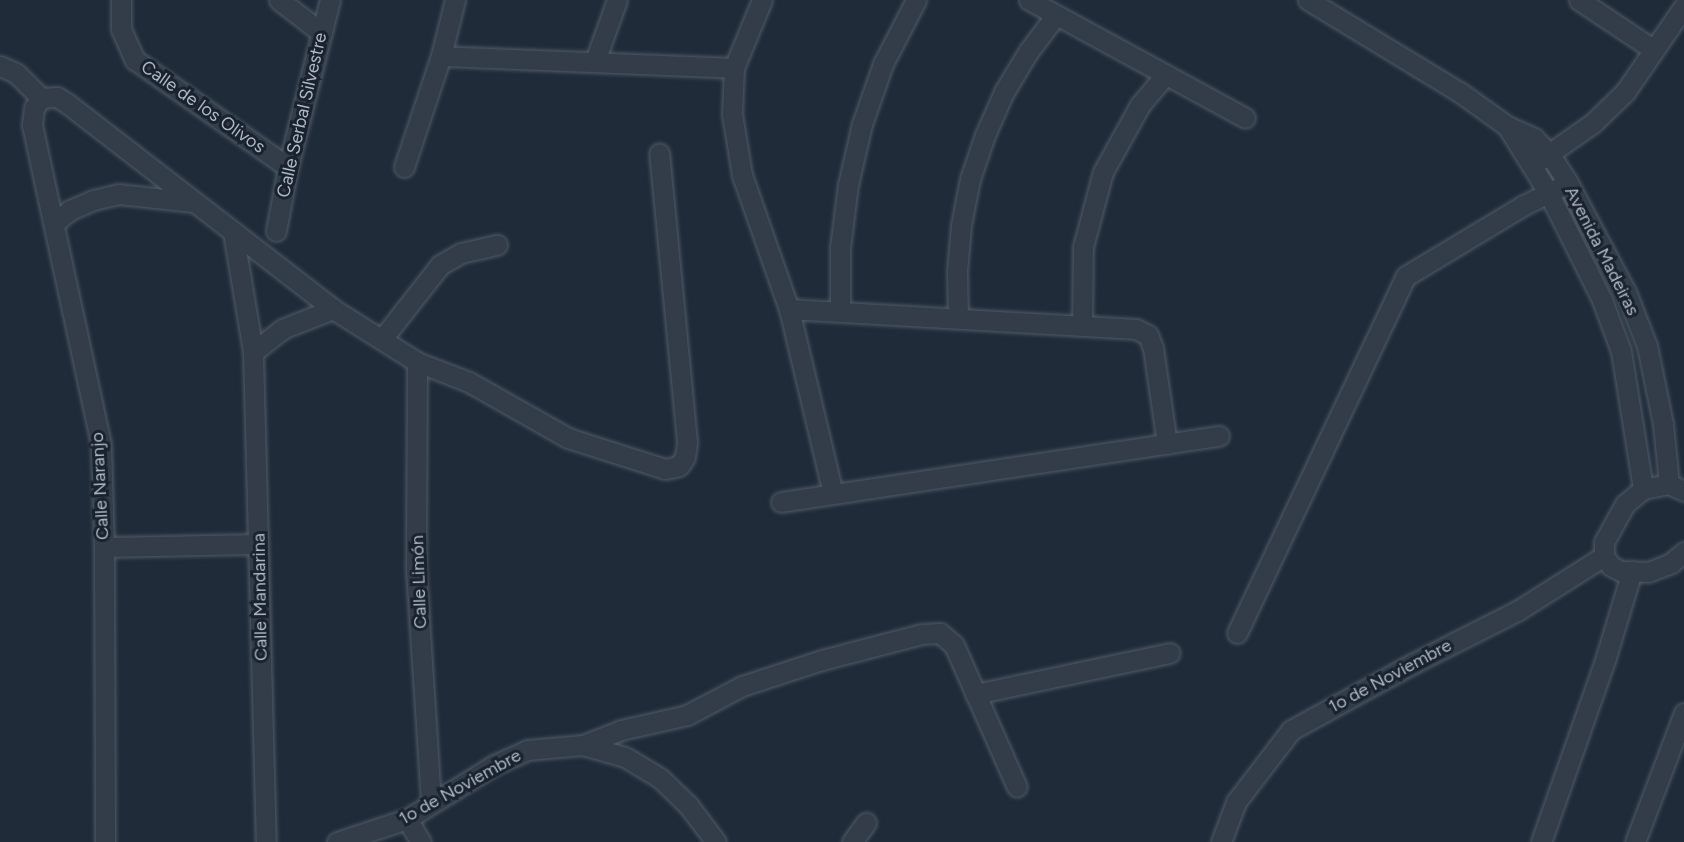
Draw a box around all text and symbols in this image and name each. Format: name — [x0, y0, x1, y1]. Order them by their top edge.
street label: Calle Serbal Silvestre — [272, 30, 332, 200]
street label: Calle de los Olivos — [137, 56, 269, 158]
street label: Avenida Madeiras — [1560, 183, 1644, 319]
street label: Calle Naranjo — [86, 431, 114, 541]
street label: Calle Mandarina — [248, 533, 272, 661]
street label: Calle Limón — [407, 535, 431, 629]
street label: 1o de Noviembre — [1325, 634, 1455, 718]
street label: 1o de Noviembre — [395, 744, 525, 830]

